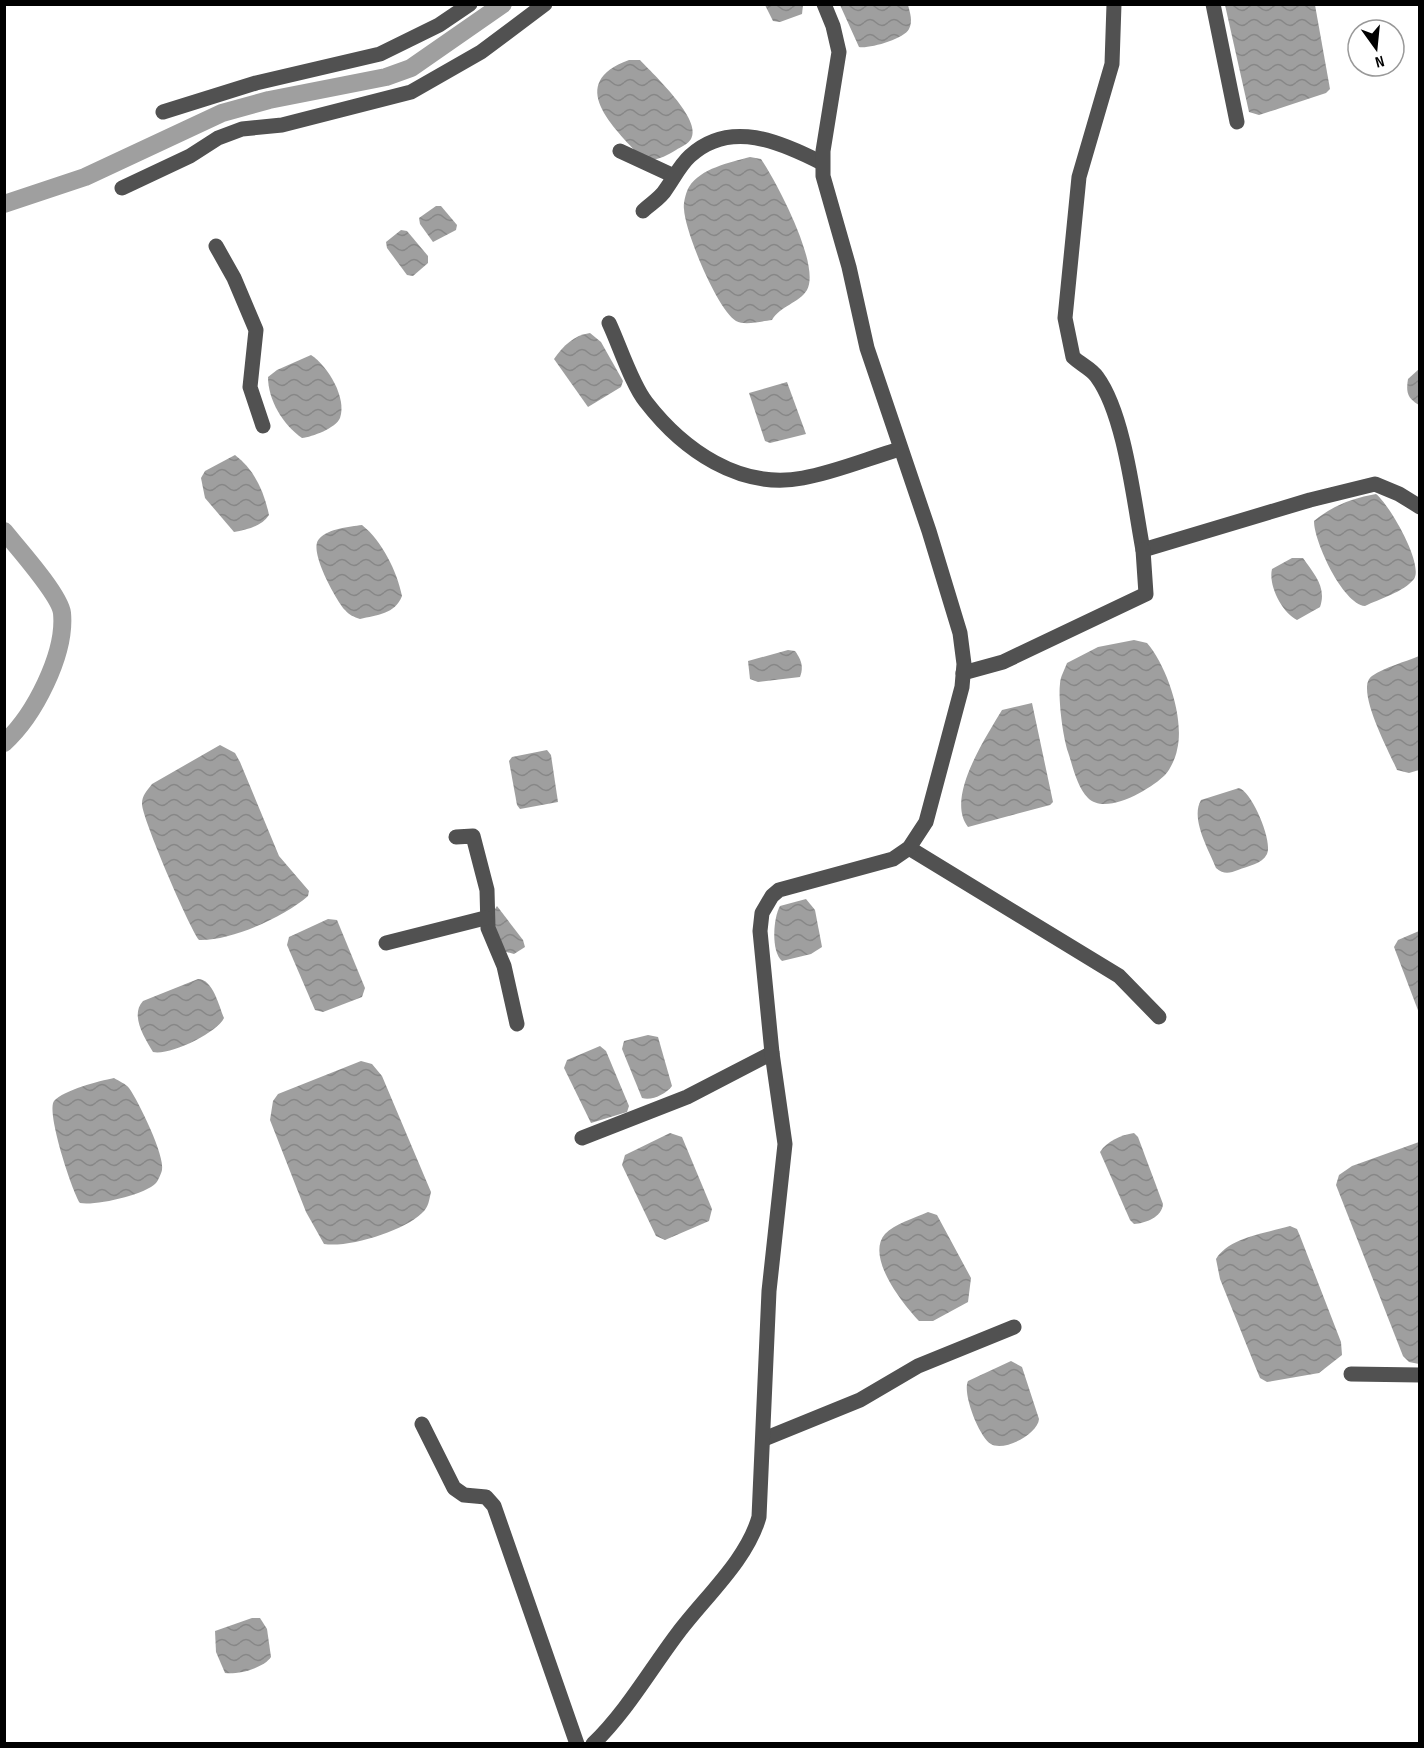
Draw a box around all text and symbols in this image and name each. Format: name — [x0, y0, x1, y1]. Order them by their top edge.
north arrow — [1346, 18, 1406, 78]
text: N — [1373, 51, 1386, 71]

